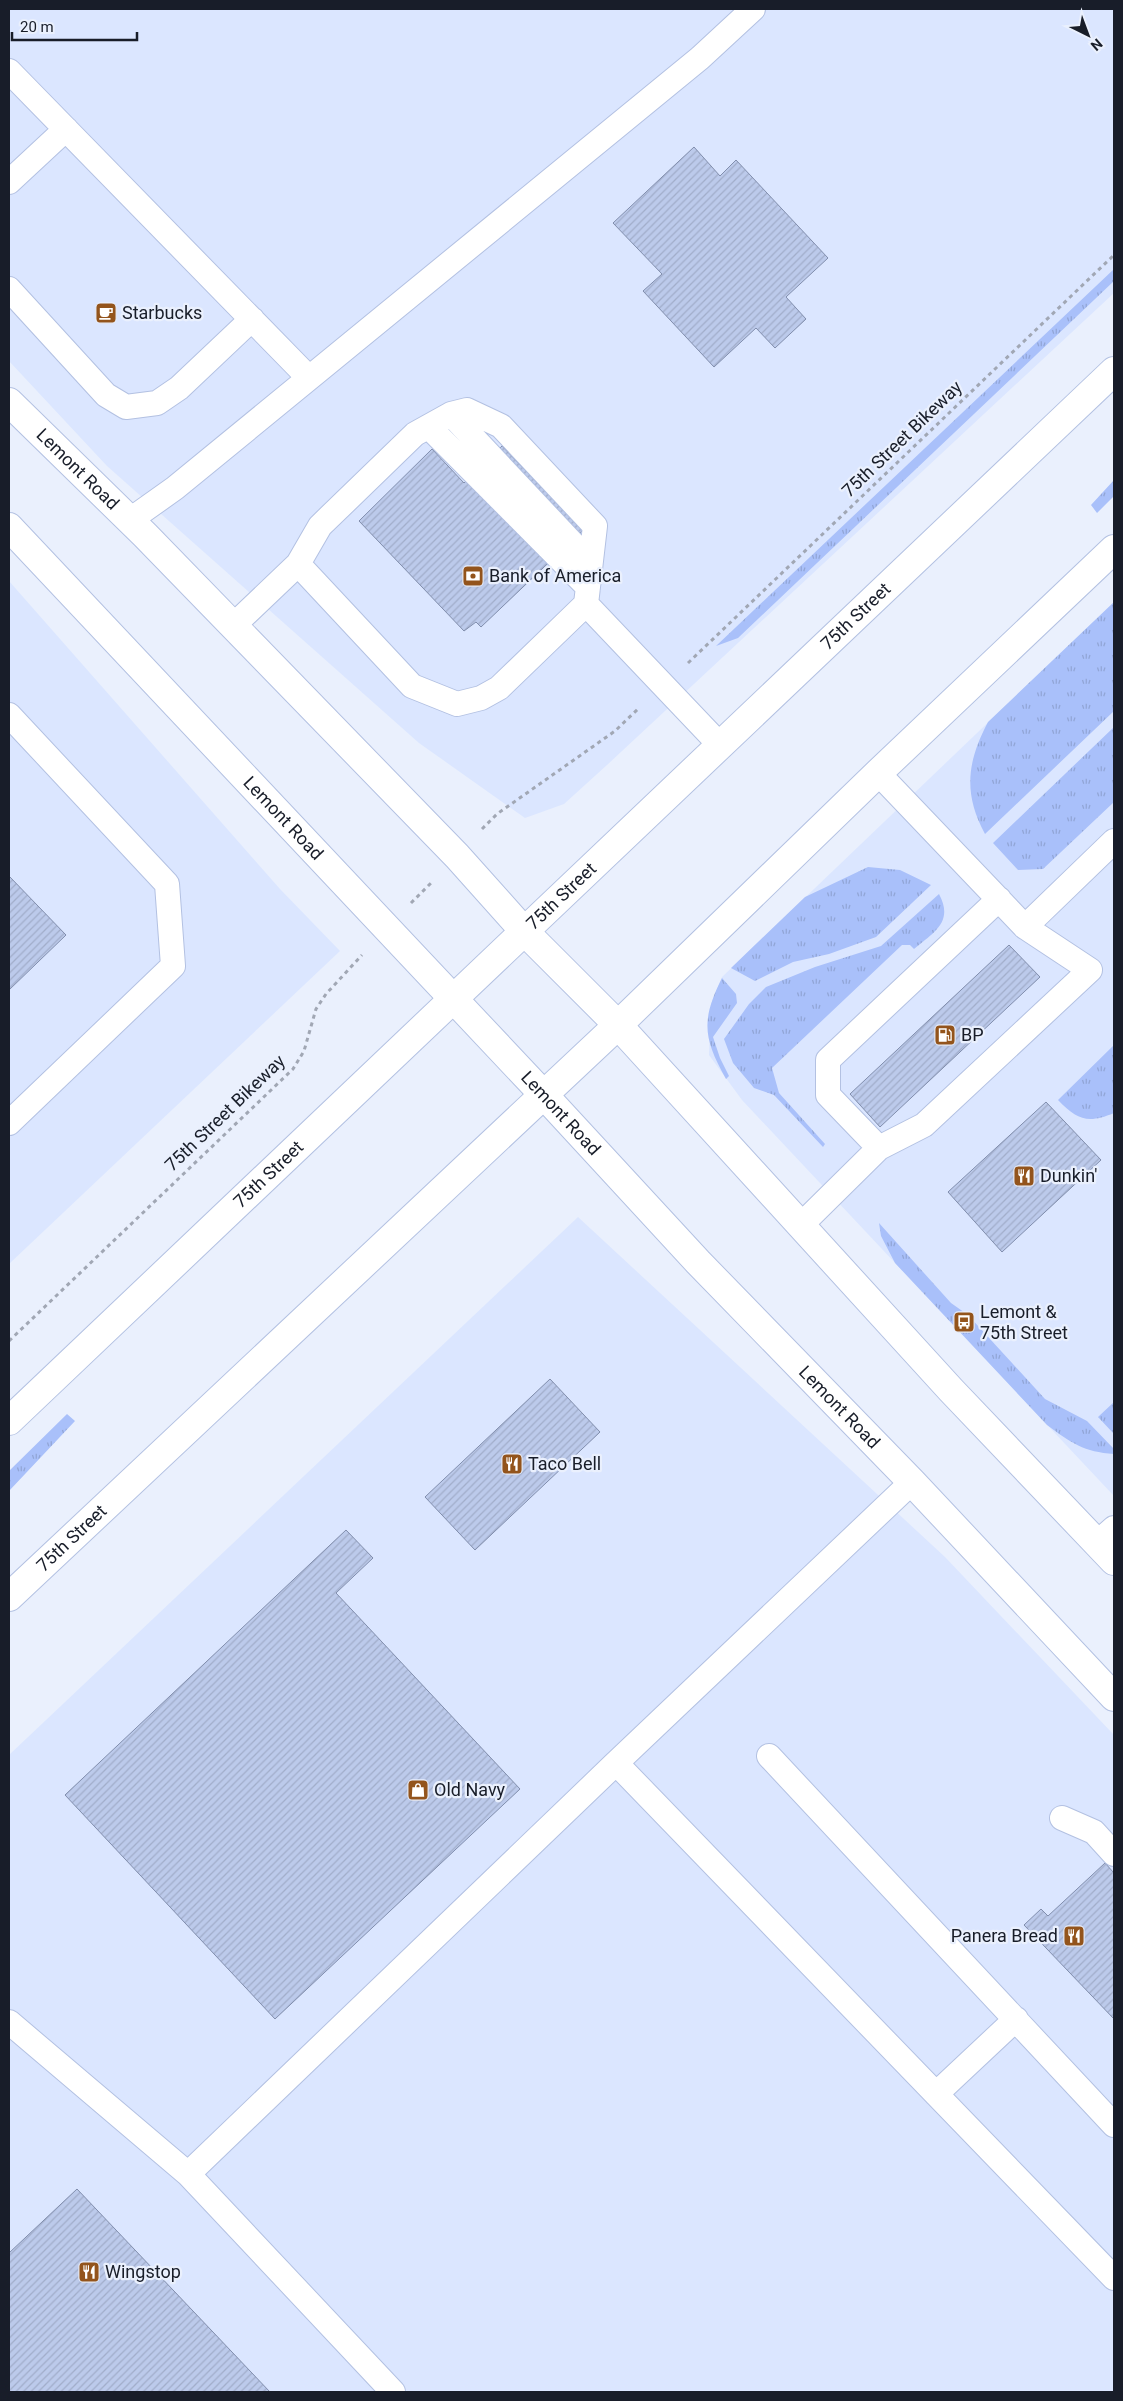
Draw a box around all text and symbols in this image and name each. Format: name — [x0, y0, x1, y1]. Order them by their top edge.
scale bar — [12, 10, 138, 42]
north arrow — [1063, 10, 1113, 60]
text: 20 m — [20, 18, 54, 36]
text: N — [1088, 35, 1106, 54]
cafe icon: Starbucks — [94, 301, 118, 325]
place label: Starbucks — [122, 302, 202, 323]
street label: 75th Street Bikeway — [837, 376, 966, 501]
street label: Lemont Road — [32, 424, 124, 514]
bank icon: Bank of America — [461, 564, 485, 588]
place label: Bank of America — [489, 565, 621, 586]
street label: 75th Street — [816, 578, 895, 654]
street label: Lemont Road — [239, 772, 328, 864]
street label: 75th Street — [522, 858, 600, 934]
fuel station icon: BP — [933, 1023, 957, 1047]
place label: BP — [961, 1024, 984, 1045]
street label: 75th Street Bikeway — [161, 1050, 289, 1176]
street label: Lemont Road — [517, 1067, 605, 1159]
street label: 75th Street — [229, 1137, 307, 1213]
restaurant icon: Dunkin' — [1012, 1164, 1036, 1188]
place label: Dunkin' — [1040, 1165, 1097, 1186]
place label: Lemont & 75th Street — [980, 1301, 1068, 1343]
bus stop icon: Lemont & 75th Street — [952, 1310, 976, 1334]
street label: Lemont Road — [795, 1361, 884, 1452]
restaurant icon: Taco Bell — [500, 1452, 524, 1476]
place label: Taco Bell — [528, 1453, 601, 1474]
street label: 75th Street — [32, 1500, 111, 1576]
shop icon: Old Navy — [406, 1778, 430, 1802]
place label: Old Navy — [434, 1779, 506, 1800]
restaurant icon: Panera Bread — [1062, 1924, 1086, 1948]
place label: Panera Bread — [951, 1925, 1058, 1946]
restaurant icon: Wingstop — [77, 2260, 101, 2284]
place label: Wingstop — [105, 2261, 181, 2282]

